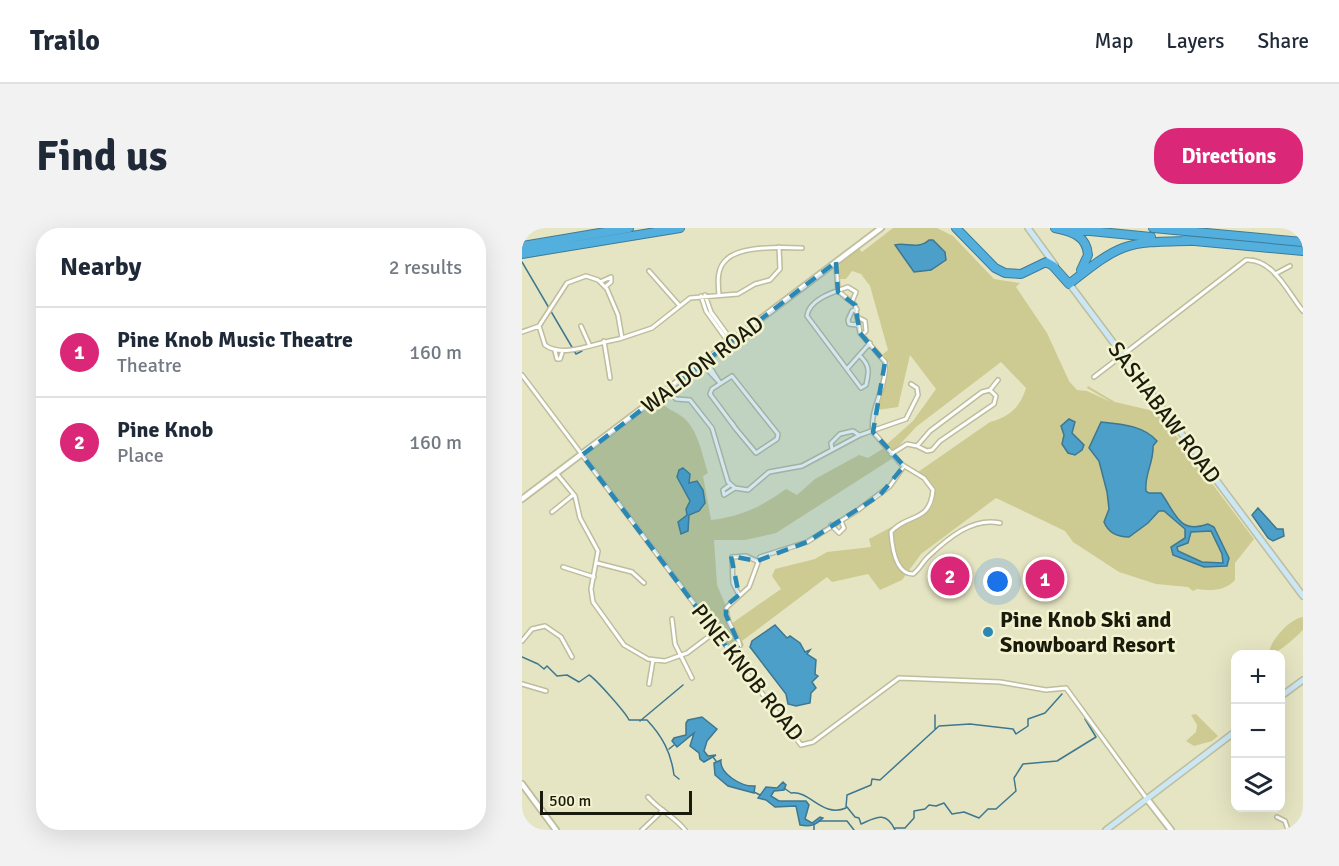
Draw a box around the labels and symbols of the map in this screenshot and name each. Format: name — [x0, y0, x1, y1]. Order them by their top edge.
street label: WALDON ROAD — [636, 310, 769, 419]
street label: SASHABAW ROAD — [1102, 336, 1227, 489]
pin: 2 — [930, 554, 970, 598]
pin: 1 — [1026, 556, 1064, 602]
your location — [983, 567, 1012, 596]
street label: PINE KNOB ROAD — [686, 598, 810, 746]
place label: Pine Knob Ski and Snowboard Resort — [1000, 606, 1175, 658]
marker: Pine Knob Ski and Snowboard Resort — [981, 625, 995, 639]
scale bar — [540, 788, 692, 816]

